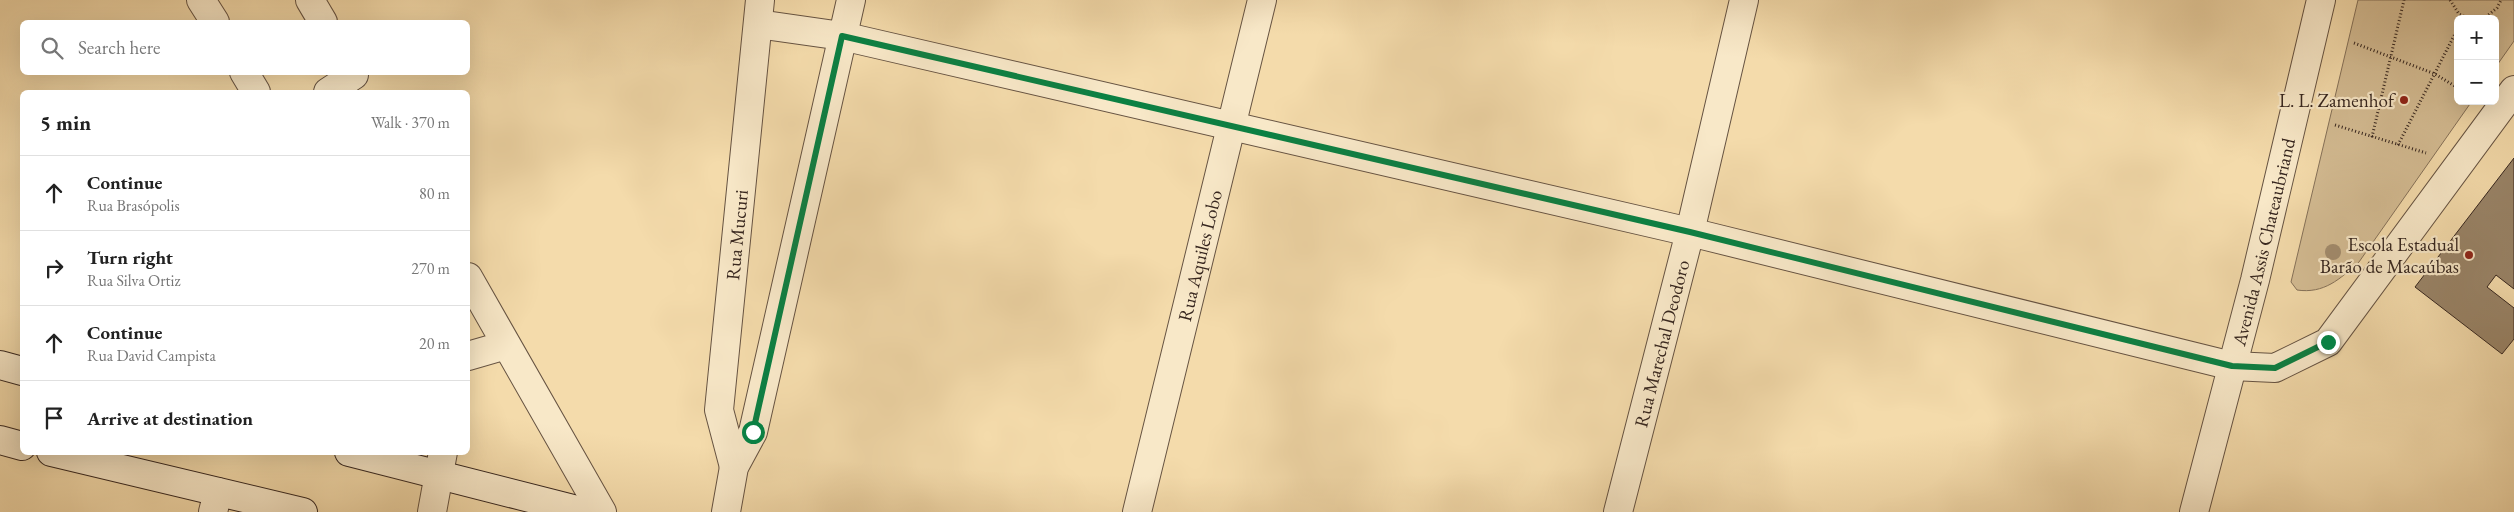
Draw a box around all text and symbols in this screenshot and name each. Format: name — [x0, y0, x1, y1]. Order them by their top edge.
map controls — [2454, 15, 2499, 105]
button: + — [2454, 15, 2499, 60]
search box — [20, 20, 470, 75]
icon: search — [38, 34, 66, 62]
text: Search here — [78, 35, 160, 60]
button: − — [2454, 60, 2499, 105]
place label: L. L. Zamenhof — [2279, 88, 2396, 113]
marker: L. L. Zamenhof — [2398, 94, 2410, 106]
text: 5 min — [40, 109, 91, 136]
text: Walk · 370 m — [371, 112, 450, 133]
street label: Avenida Assis Chateaubriand — [2226, 135, 2301, 349]
text: Continue — [87, 170, 162, 195]
icon: ahead — [40, 179, 68, 207]
text: 80 m — [419, 183, 450, 204]
street label: Rua Aquiles Lobo — [1172, 187, 1228, 324]
street label: Rua Mucuri — [720, 188, 754, 281]
text: Rua Brasópolis — [87, 195, 180, 216]
place label: Escola Estadual Barão de Macaúbas — [2320, 232, 2459, 279]
text: Turn right — [87, 245, 173, 270]
marker: Escola Estadual Barão de Macaúbas — [2463, 249, 2475, 261]
icon: right — [40, 254, 68, 282]
street label: Rua Marechal Deodoro — [1628, 257, 1695, 430]
text: 270 m — [411, 258, 450, 279]
text: Rua Silva Ortiz — [87, 270, 181, 291]
text: Continue — [87, 320, 162, 345]
icon: ahead — [40, 329, 68, 357]
route end — [2317, 331, 2340, 354]
text: 20 m — [419, 333, 450, 354]
text: Rua David Campista — [87, 345, 216, 366]
icon: arrive — [40, 404, 68, 432]
text: Arrive at destination — [87, 406, 253, 431]
route start — [742, 421, 765, 444]

